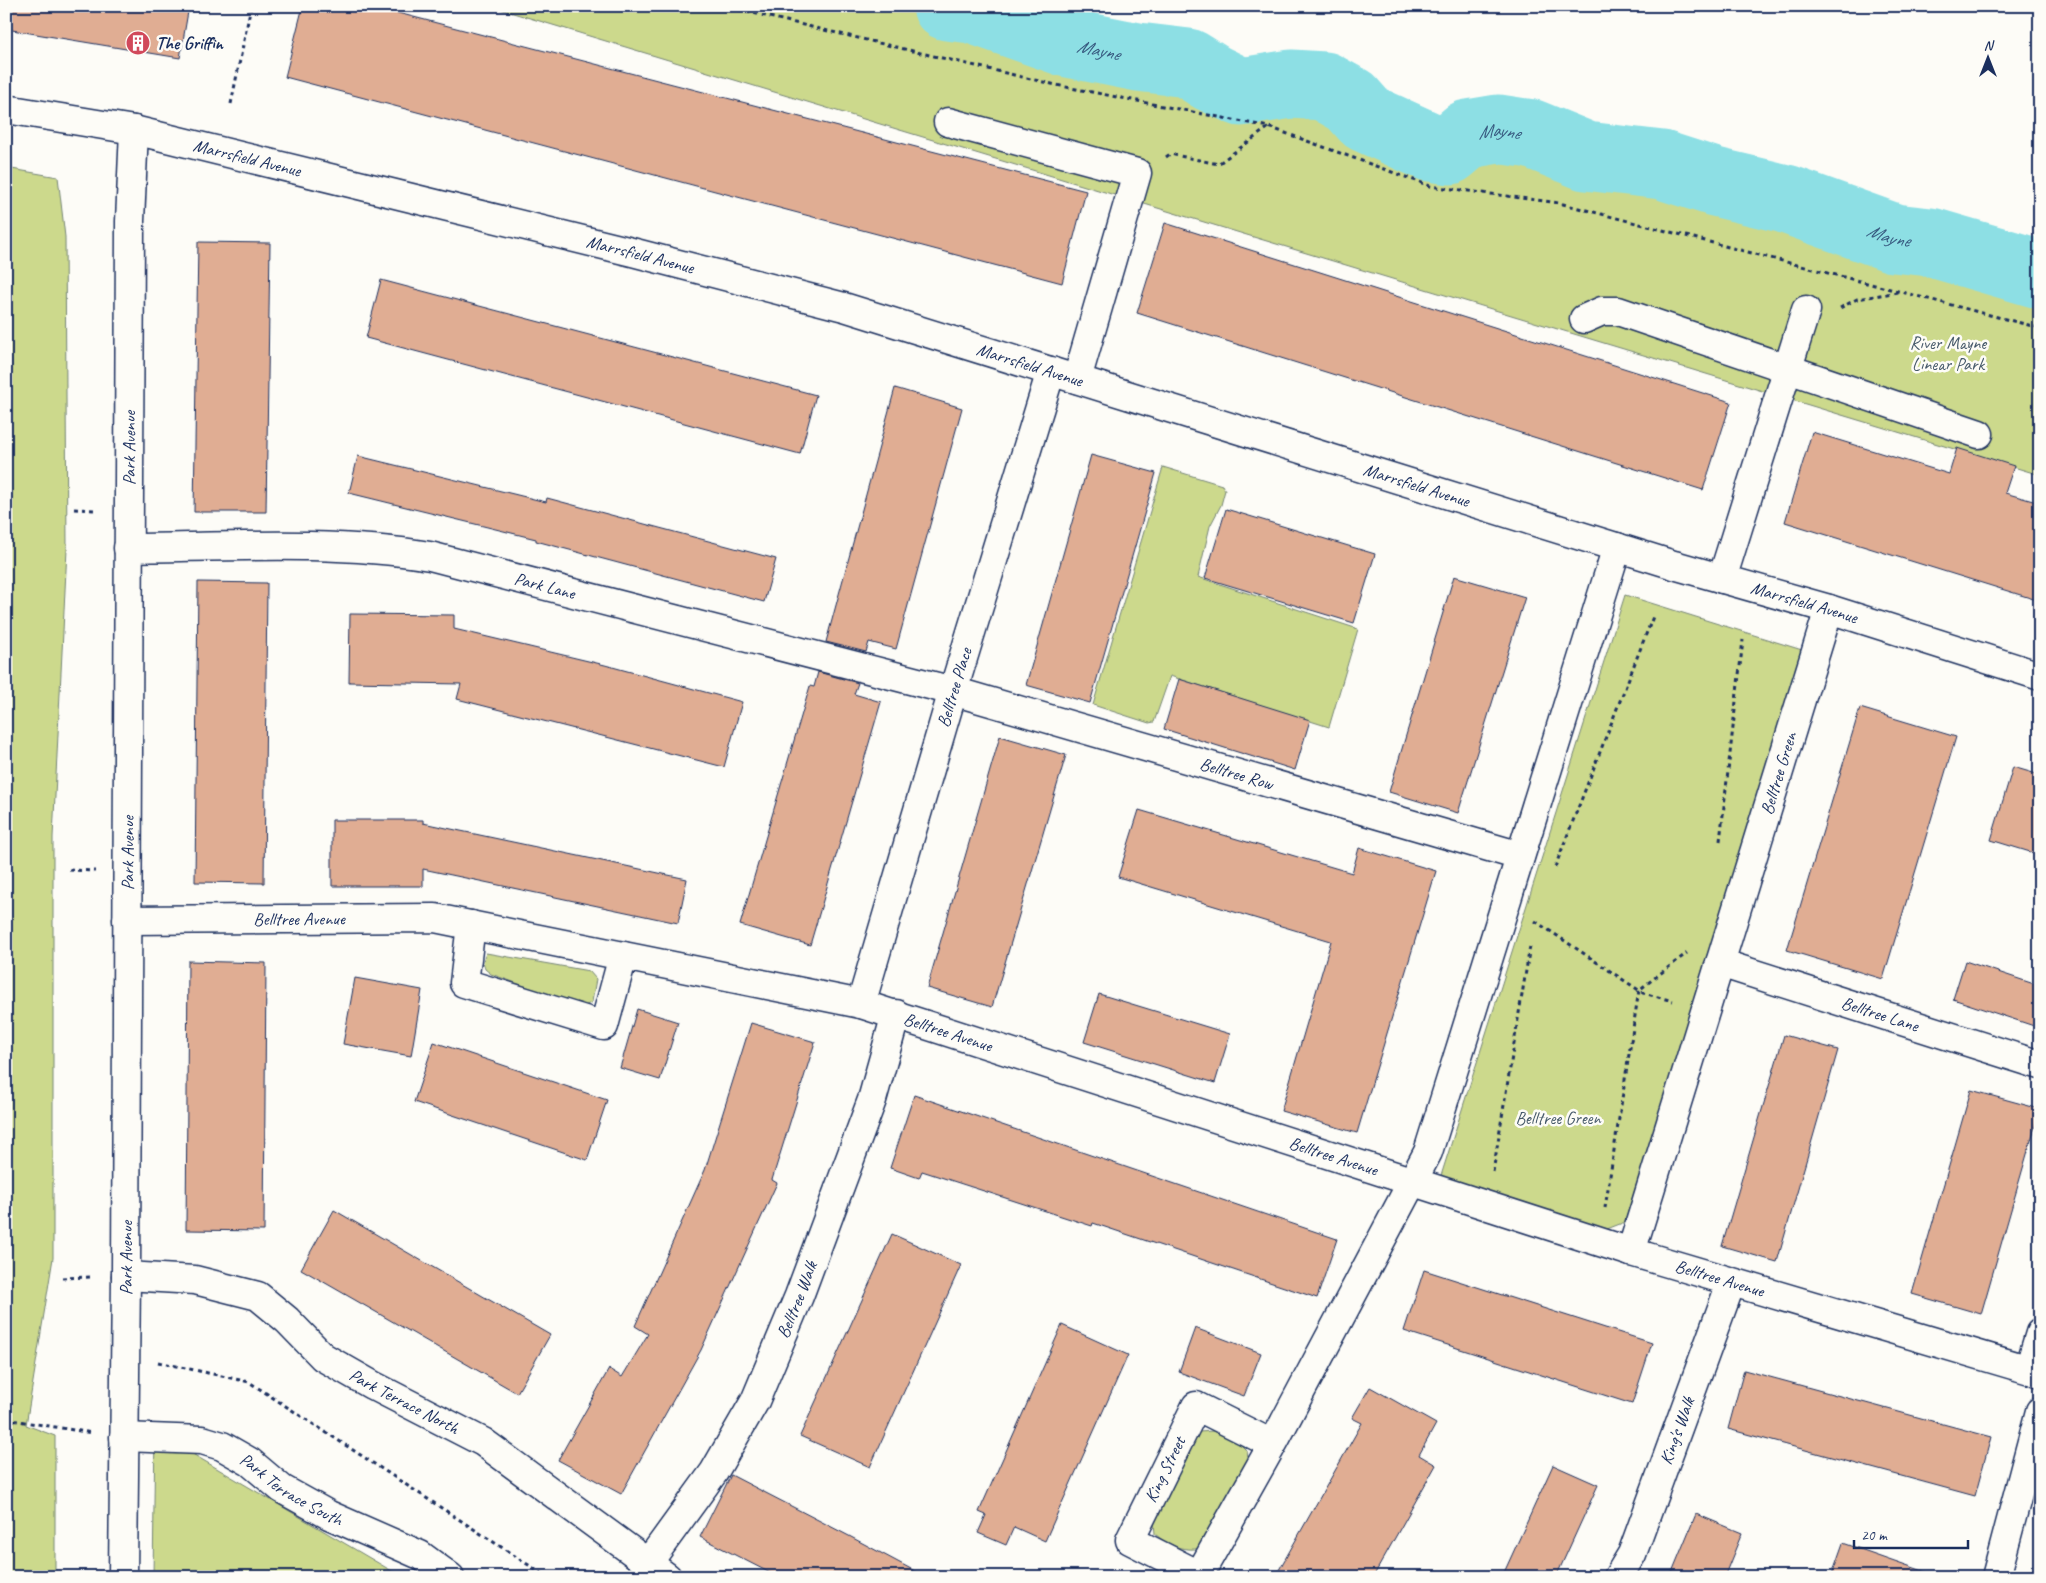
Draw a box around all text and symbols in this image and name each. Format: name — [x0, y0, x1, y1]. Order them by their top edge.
building icon: The Griffin — [125, 30, 151, 56]
place label: The Griffin — [156, 32, 224, 54]
north arrow — [1964, 32, 2014, 82]
water label: Mayne — [1075, 34, 1124, 67]
text: N — [1984, 37, 1995, 54]
water label: Mayne — [1476, 118, 1524, 145]
street label: Marrsfield Avenue — [191, 134, 304, 182]
water label: Mayne — [1864, 218, 1913, 253]
street label: Marrsfield Avenue — [584, 230, 697, 279]
park label: River Mayne Linear Park — [1910, 332, 1987, 375]
street label: Marrsfield Avenue — [974, 338, 1087, 392]
street label: Park Avenue — [118, 410, 140, 485]
street label: Marrsfield Avenue — [1361, 458, 1473, 512]
street label: Park Lane — [512, 567, 578, 604]
street label: Marrsfield Avenue — [1748, 576, 1861, 629]
street label: Belltree Place — [932, 644, 977, 730]
street label: Belltree Green — [1755, 728, 1802, 817]
street label: Belltree Row — [1197, 752, 1277, 795]
street label: Park Avenue — [116, 815, 139, 890]
street label: Belltree Avenue — [253, 908, 346, 930]
street label: Belltree Lane — [1839, 991, 1922, 1037]
street label: Belltree Avenue — [901, 1008, 996, 1057]
park label: Belltree Green — [1515, 1107, 1601, 1129]
street label: Belltree Avenue — [1287, 1132, 1382, 1181]
street label: Park Avenue — [115, 1220, 137, 1295]
street label: Belltree Avenue — [1673, 1255, 1768, 1302]
street label: Belltree Walk — [772, 1257, 822, 1341]
street label: Park Terrace North — [346, 1363, 464, 1439]
street label: King's Walk — [1655, 1393, 1700, 1468]
street label: King Street — [1139, 1431, 1191, 1506]
street label: Park Terrace South — [236, 1448, 347, 1531]
scale bar — [1854, 1518, 1967, 1550]
text: 20 m — [1861, 1526, 1888, 1545]

